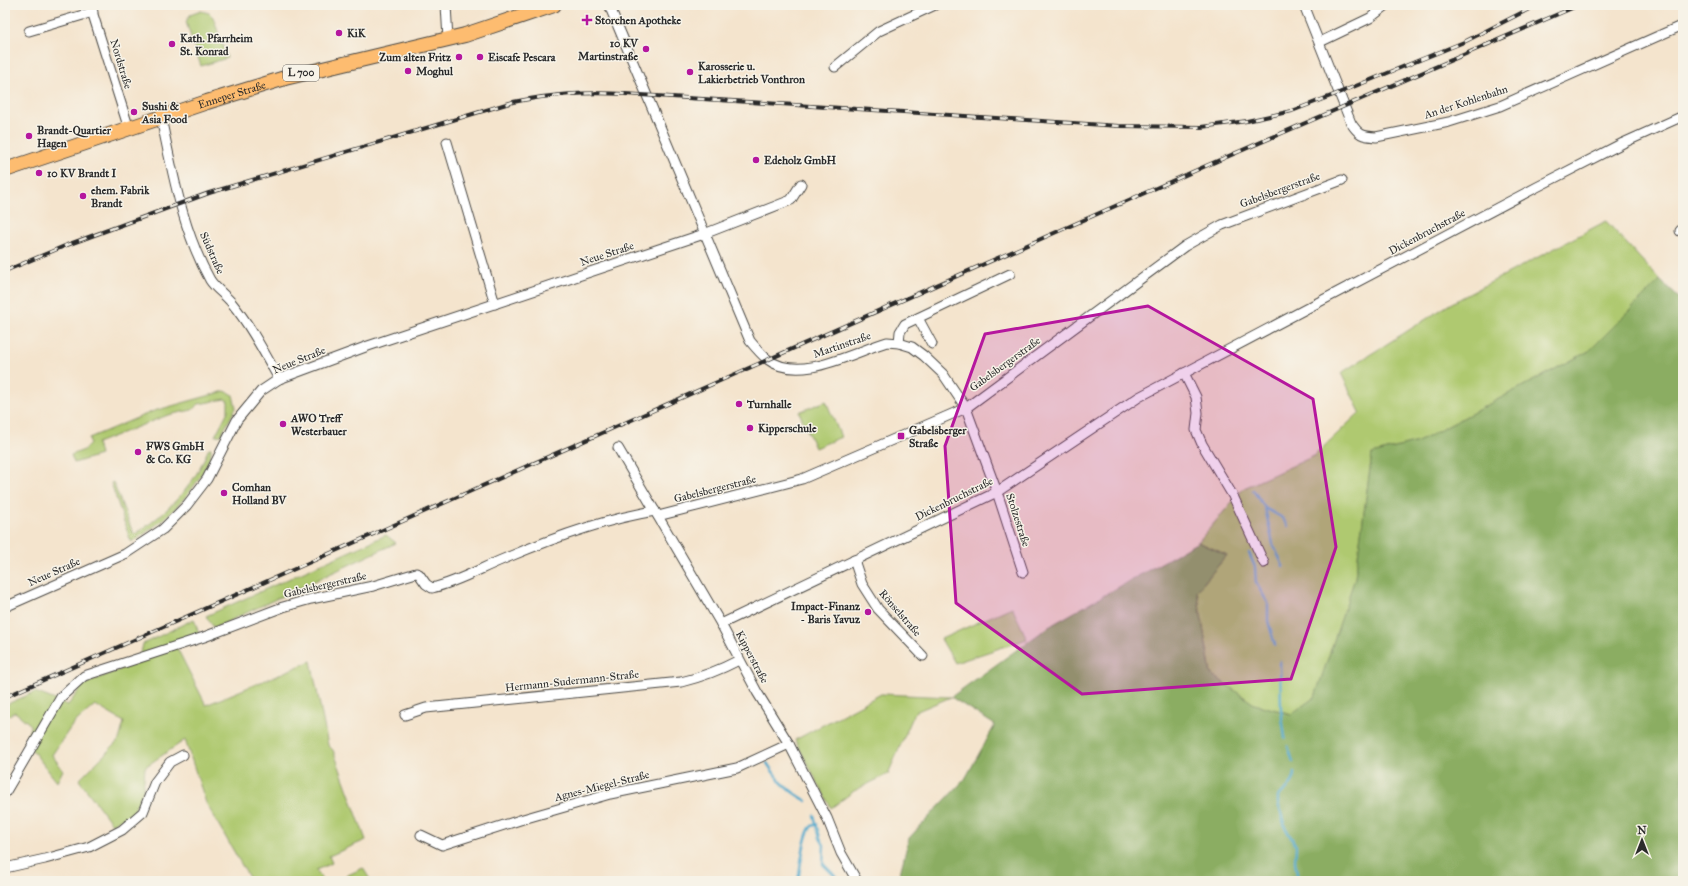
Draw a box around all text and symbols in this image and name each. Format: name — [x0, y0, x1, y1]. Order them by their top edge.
place label: Storchen Apotheke — [595, 14, 682, 28]
marker: Storchen Apotheke — [582, 15, 592, 25]
place label: KiK — [347, 27, 367, 40]
marker: KiK — [334, 28, 344, 38]
place label: Kath. Pfarrheim St. Konrad — [180, 32, 254, 58]
place label: 10 KV Martinstraße — [578, 37, 639, 63]
street label: Nordstraße — [107, 38, 135, 91]
marker: Kath. Pfarrheim St. Konrad — [167, 39, 177, 49]
marker: 10 KV Martinstraße — [641, 44, 651, 54]
place label: Zum alten Fritz — [379, 51, 452, 64]
place label: Eiscafe Pescara — [488, 51, 556, 64]
marker: Zum alten Fritz — [454, 52, 464, 62]
marker: Eiscafe Pescara — [475, 52, 485, 62]
place label: Karosserie u. Lakierbetrieb Vonthron — [698, 60, 805, 86]
road number: L 700 — [283, 65, 319, 81]
place label: Moghul — [416, 65, 454, 78]
marker: Moghul — [403, 66, 413, 76]
marker: Karosserie u. Lakierbetrieb Vonthron — [685, 67, 695, 77]
street label: Enneper Straße — [196, 78, 268, 111]
street label: An der Kohlenbahn — [1422, 82, 1509, 122]
place label: Sushi & Asia Food — [141, 100, 188, 126]
marker: Sushi & Asia Food — [129, 107, 139, 117]
place label: Brandt-Quartier Hagen — [37, 124, 112, 150]
marker: Brandt-Quartier Hagen — [24, 131, 34, 141]
place label: Edeholz GmbH — [764, 154, 836, 167]
marker: Edeholz GmbH — [751, 155, 761, 165]
place label: 10 KV Brandt I — [47, 167, 116, 180]
marker: 10 KV Brandt I — [34, 168, 44, 178]
street label: Gabelsbergerstraße — [1238, 169, 1322, 211]
place label: ehem. Fabrik Brandt — [91, 184, 150, 210]
marker: ehem. Fabrik Brandt — [78, 191, 88, 201]
street label: Dickenbruchstraße — [1386, 206, 1468, 258]
street label: Südstraße — [197, 230, 227, 276]
street label: Neue Straße — [578, 239, 636, 269]
street label: Martinstraße — [812, 329, 873, 361]
street label: Gabelsbergerstraße — [967, 334, 1043, 394]
street label: Neue Straße — [271, 343, 328, 376]
place label: Turnhalle — [746, 398, 792, 411]
marker: Turnhalle — [734, 399, 744, 409]
place label: AWO Treff Westerbauer — [290, 412, 348, 438]
marker: AWO Treff Westerbauer — [278, 419, 288, 429]
place label: Kipperschule — [758, 422, 817, 436]
marker: Kipperschule — [745, 423, 755, 433]
place label: Gabelsberger Straße — [909, 424, 967, 450]
marker: Gabelsberger Straße — [896, 431, 906, 441]
place label: FWS GmbH & Co. KG — [146, 440, 205, 466]
marker: FWS GmbH & Co. KG — [133, 447, 143, 457]
street label: Gabelsbergerstraße — [672, 472, 758, 506]
street label: Dickenbruchstraße — [913, 474, 995, 523]
place label: Comhan Holland BV — [232, 481, 287, 507]
marker: Comhan Holland BV — [219, 488, 229, 498]
street label: Stolzestraße — [1003, 492, 1033, 549]
street label: Neue Straße — [26, 555, 83, 589]
street label: Gabelsbergerstraße — [282, 569, 368, 601]
street label: Rönselstraße — [876, 587, 924, 639]
place label: Impact-Finanz - Baris Yavuz — [791, 600, 861, 626]
marker: Impact-Finanz - Baris Yavuz — [863, 607, 873, 617]
street label: Kipperstraße — [733, 629, 771, 686]
street label: Hermann-Sudermann-Straße — [504, 667, 640, 694]
street label: Agnes-Miegel-Straße — [552, 768, 651, 804]
north arrow — [1622, 820, 1662, 860]
text: N — [1637, 824, 1647, 837]

